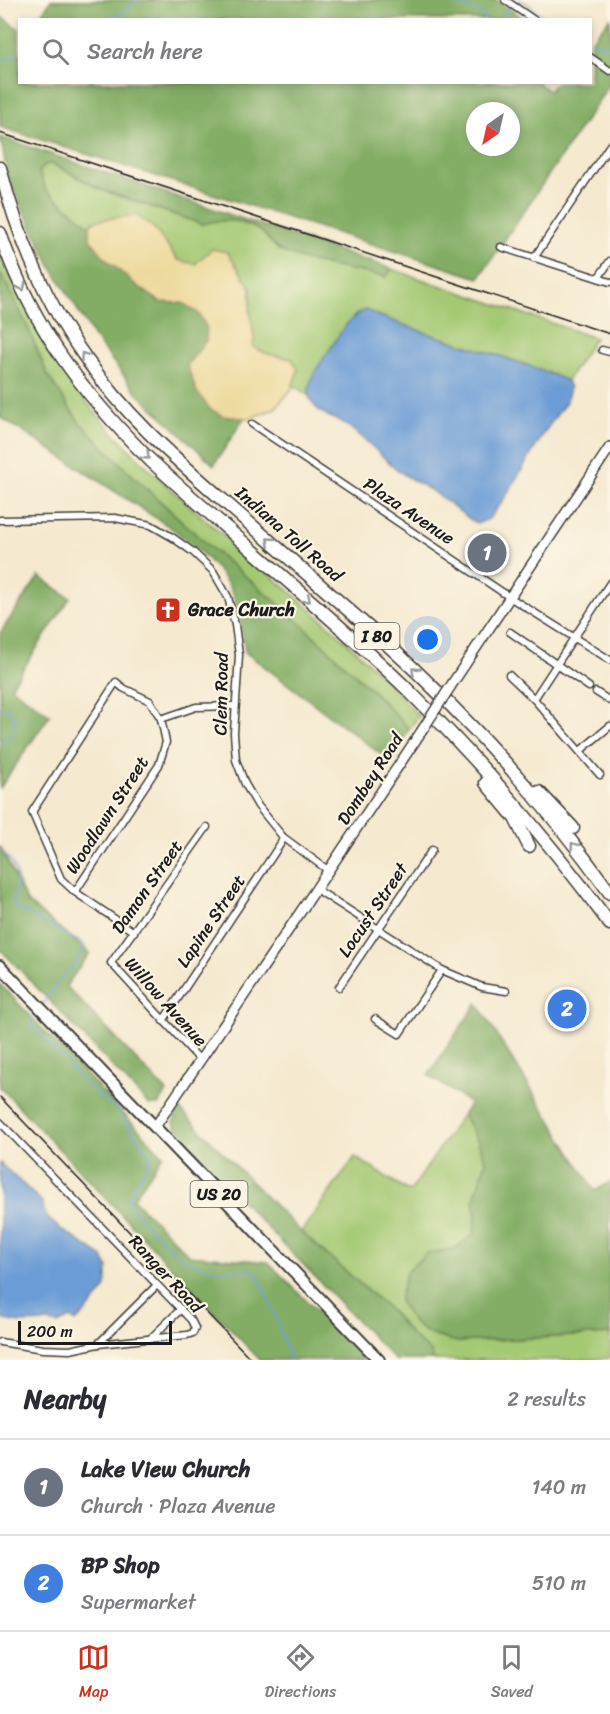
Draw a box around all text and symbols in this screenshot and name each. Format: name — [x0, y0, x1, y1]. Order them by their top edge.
search box — [18, 18, 592, 84]
text: Search here — [87, 32, 203, 71]
icon: search — [39, 35, 72, 68]
north arrow — [466, 102, 520, 156]
one-way arrow — [15, 281, 27, 292]
one-way arrow — [80, 352, 91, 363]
one-way arrow — [139, 449, 149, 460]
street label: Plaza Avenue — [357, 468, 461, 554]
street label: Indiana Toll Road — [227, 477, 352, 591]
pin: 1 — [468, 530, 506, 576]
one-way arrow — [266, 537, 277, 548]
one-way arrow — [301, 592, 311, 603]
place label: Grace Church — [187, 594, 295, 626]
church icon: Grace Church — [153, 595, 183, 625]
road number: I 80 — [354, 623, 400, 649]
your location — [413, 625, 442, 654]
street label: Clem Road — [204, 651, 238, 736]
one-way arrow — [411, 668, 422, 679]
street label: Dombey Road — [328, 725, 413, 832]
street label: Woodlawn Street — [57, 749, 157, 881]
street label: Damon Street — [103, 833, 191, 941]
one-way arrow — [571, 842, 582, 853]
street label: Locust Street — [329, 855, 417, 964]
street label: Lapine Street — [168, 868, 254, 974]
street label: Willow Avenue — [116, 949, 216, 1055]
pin: 2 — [548, 986, 586, 1032]
road number: US 20 — [190, 1181, 248, 1207]
street label: Ranger Road — [121, 1227, 212, 1322]
text: 200 m — [27, 1317, 73, 1346]
scale bar — [18, 1318, 172, 1346]
text: Nearby — [24, 1376, 106, 1422]
text: 2 results — [507, 1382, 586, 1417]
text: Lake View Church — [81, 1450, 250, 1489]
text: 1 — [39, 1470, 48, 1505]
text: 140 m — [532, 1470, 586, 1505]
text: Church · Plaza Avenue — [81, 1489, 276, 1524]
text: BP Shop — [81, 1546, 160, 1585]
text: 2 — [38, 1566, 49, 1601]
text: 510 m — [532, 1566, 586, 1601]
text: Supermarket — [81, 1585, 196, 1620]
tab: Map — [77, 1641, 110, 1706]
tab: Directions — [265, 1641, 336, 1706]
tab: Saved — [491, 1641, 533, 1706]

